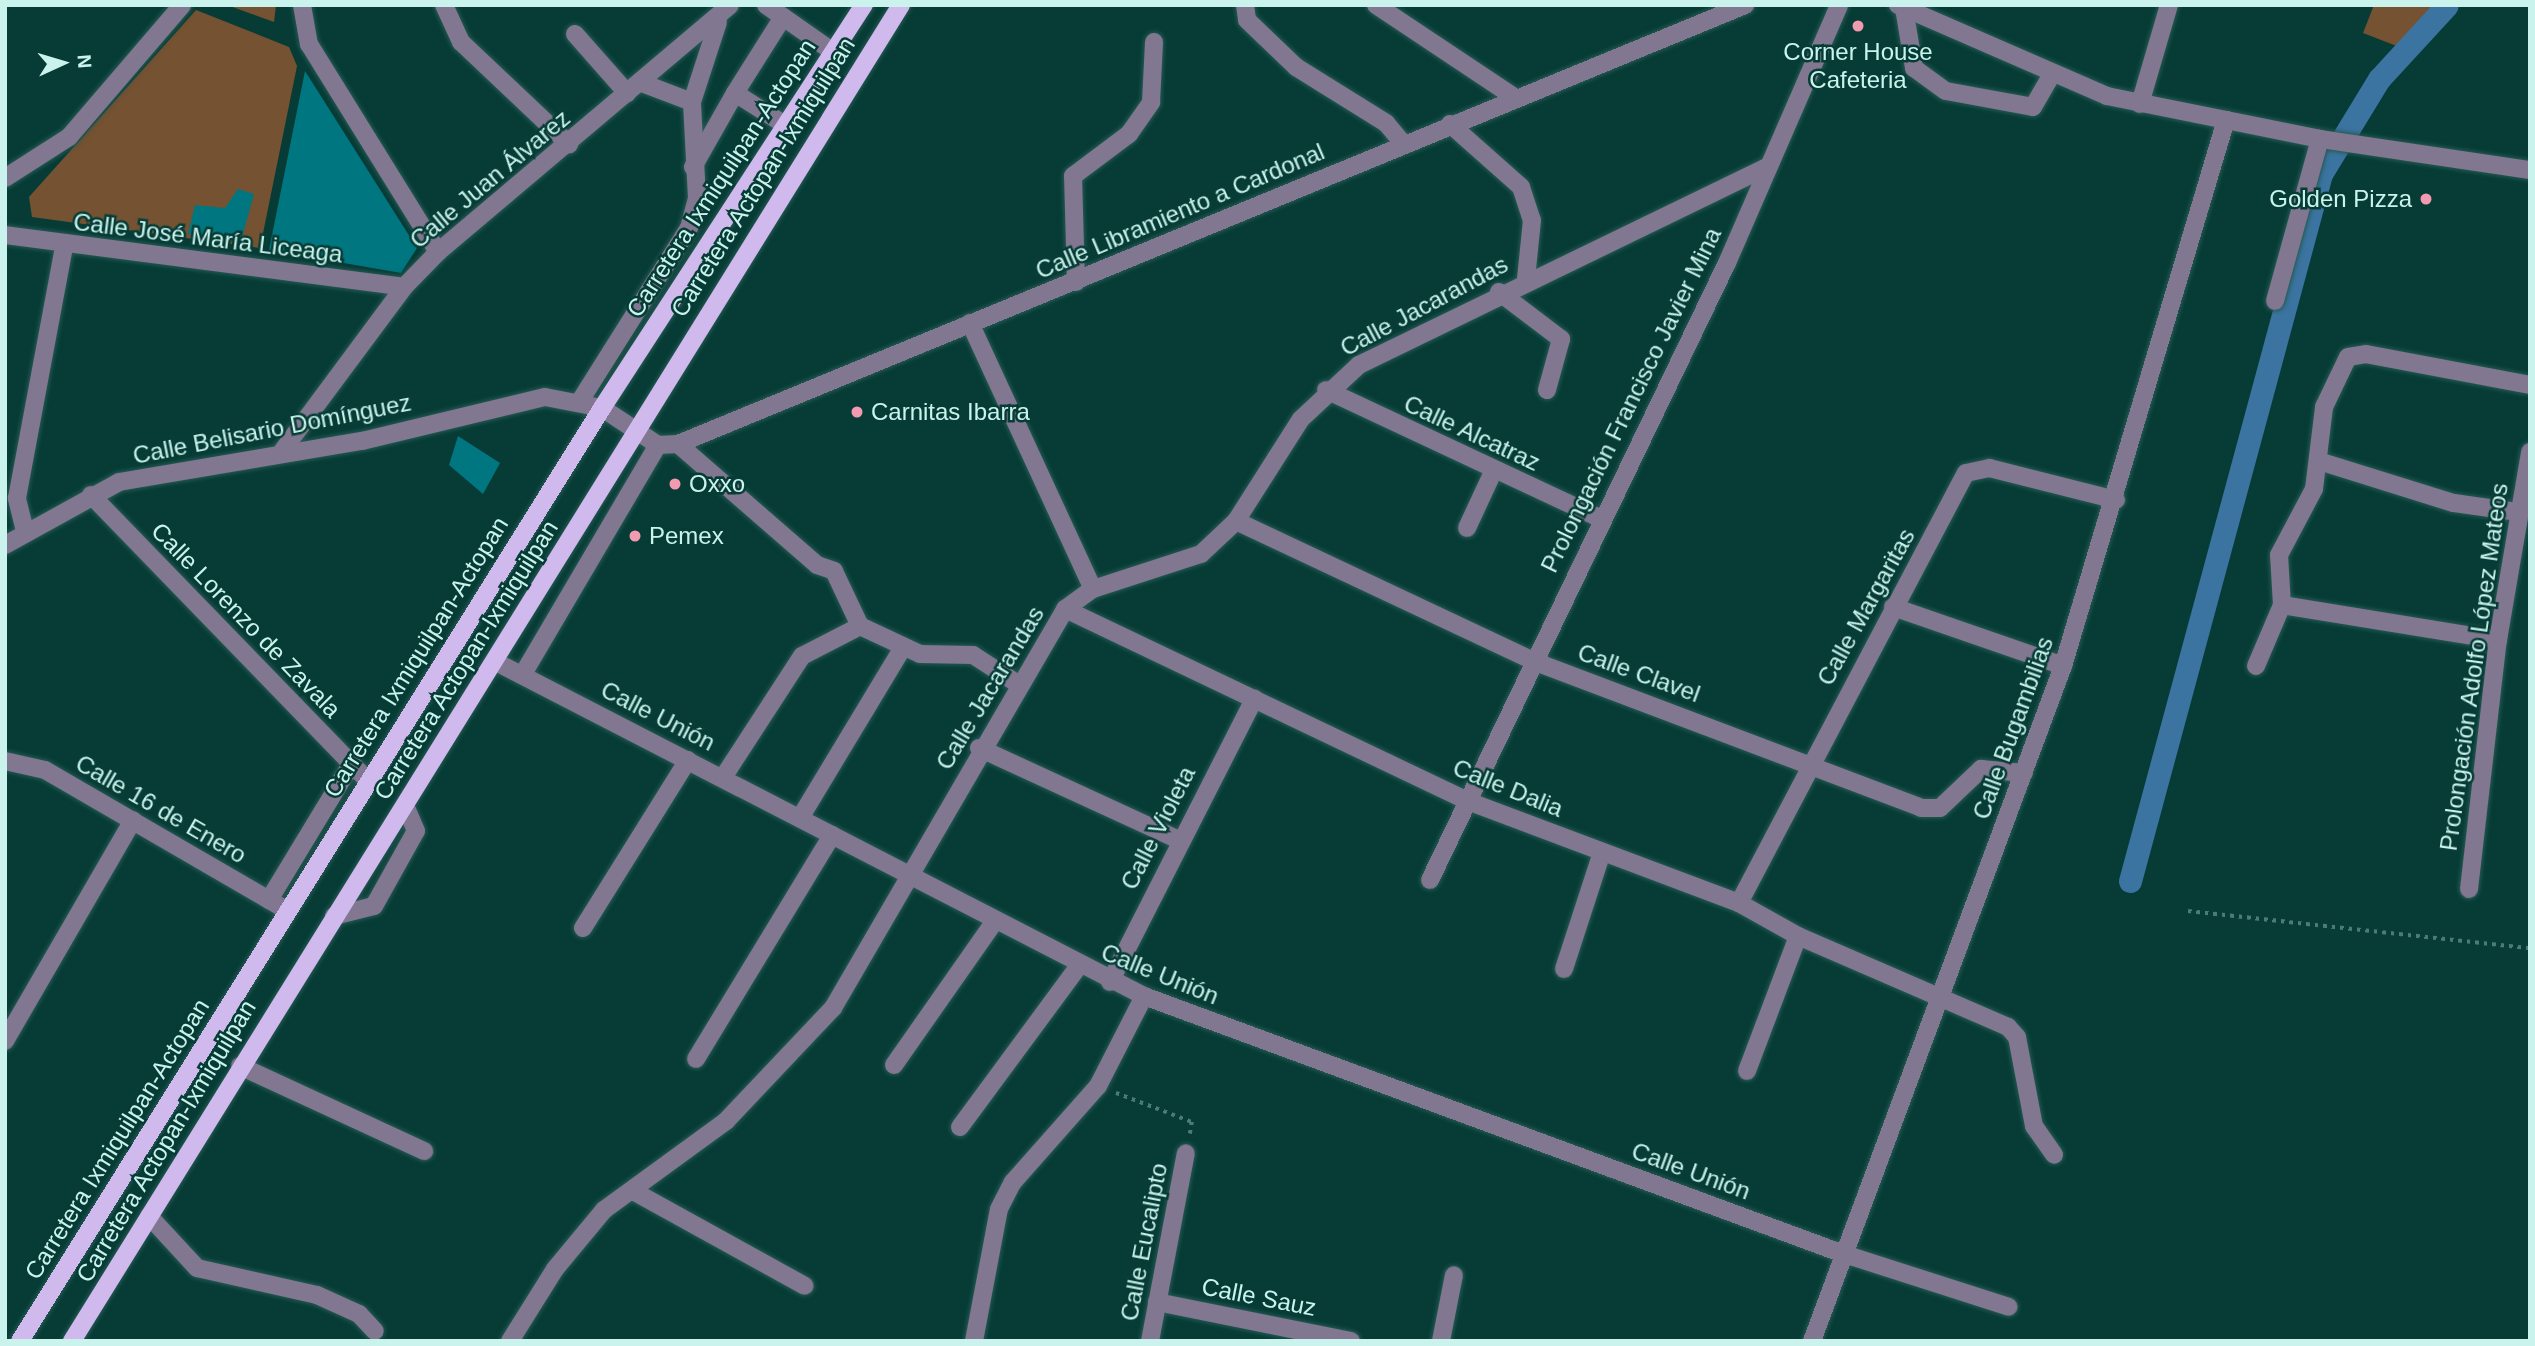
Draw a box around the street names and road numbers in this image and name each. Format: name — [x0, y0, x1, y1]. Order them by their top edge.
street label: Carretera Actopan-Ixmiquilpan — [665, 31, 861, 323]
street label: Carretera Ixmiquilpan-Actopan — [620, 34, 822, 322]
street label: Calle Juan Álvarez — [404, 104, 576, 254]
street label: Calle Libramiento a Cardonal — [1031, 137, 1329, 285]
street label: Calle José María Liceaga — [72, 207, 344, 269]
street label: Prolongación Francisco Javier Mina — [1535, 223, 1727, 577]
street label: Calle Jacarandas — [1335, 250, 1513, 362]
street label: Calle Belisario Domínguez — [130, 388, 414, 470]
street label: Calle Alcatraz — [1399, 389, 1545, 477]
street label: Prolongación Adolfo López Mateos — [2434, 481, 2514, 853]
street label: Carretera Ixmiquilpan-Actopan — [318, 511, 514, 803]
street label: Carretera Actopan-Ixmiquilpan — [368, 514, 564, 806]
street label: Calle Lorenzo de Zavala — [145, 516, 347, 724]
street label: Calle Margaritas — [1811, 524, 1921, 690]
street label: Calle Jacarandas — [930, 601, 1050, 775]
street label: Calle Bugambilias — [1967, 633, 2059, 823]
street label: Calle Clavel — [1574, 638, 1704, 708]
street label: Calle Unión — [596, 675, 720, 757]
street label: Calle 16 de Enero — [71, 748, 251, 870]
street label: Calle Dalia — [1449, 753, 1567, 823]
street label: Calle Violeta — [1115, 762, 1201, 894]
street label: Calle Unión — [1097, 937, 1223, 1011]
street label: Carretera Ixmiquilpan-Actopan — [19, 993, 215, 1285]
street label: Carretera Actopan-Ixmiquilpan — [70, 994, 262, 1288]
street label: Calle Unión — [1628, 1136, 1754, 1206]
street label: Calle Eucalipto — [1115, 1161, 1173, 1323]
street label: Calle Sauz — [1199, 1272, 1319, 1322]

